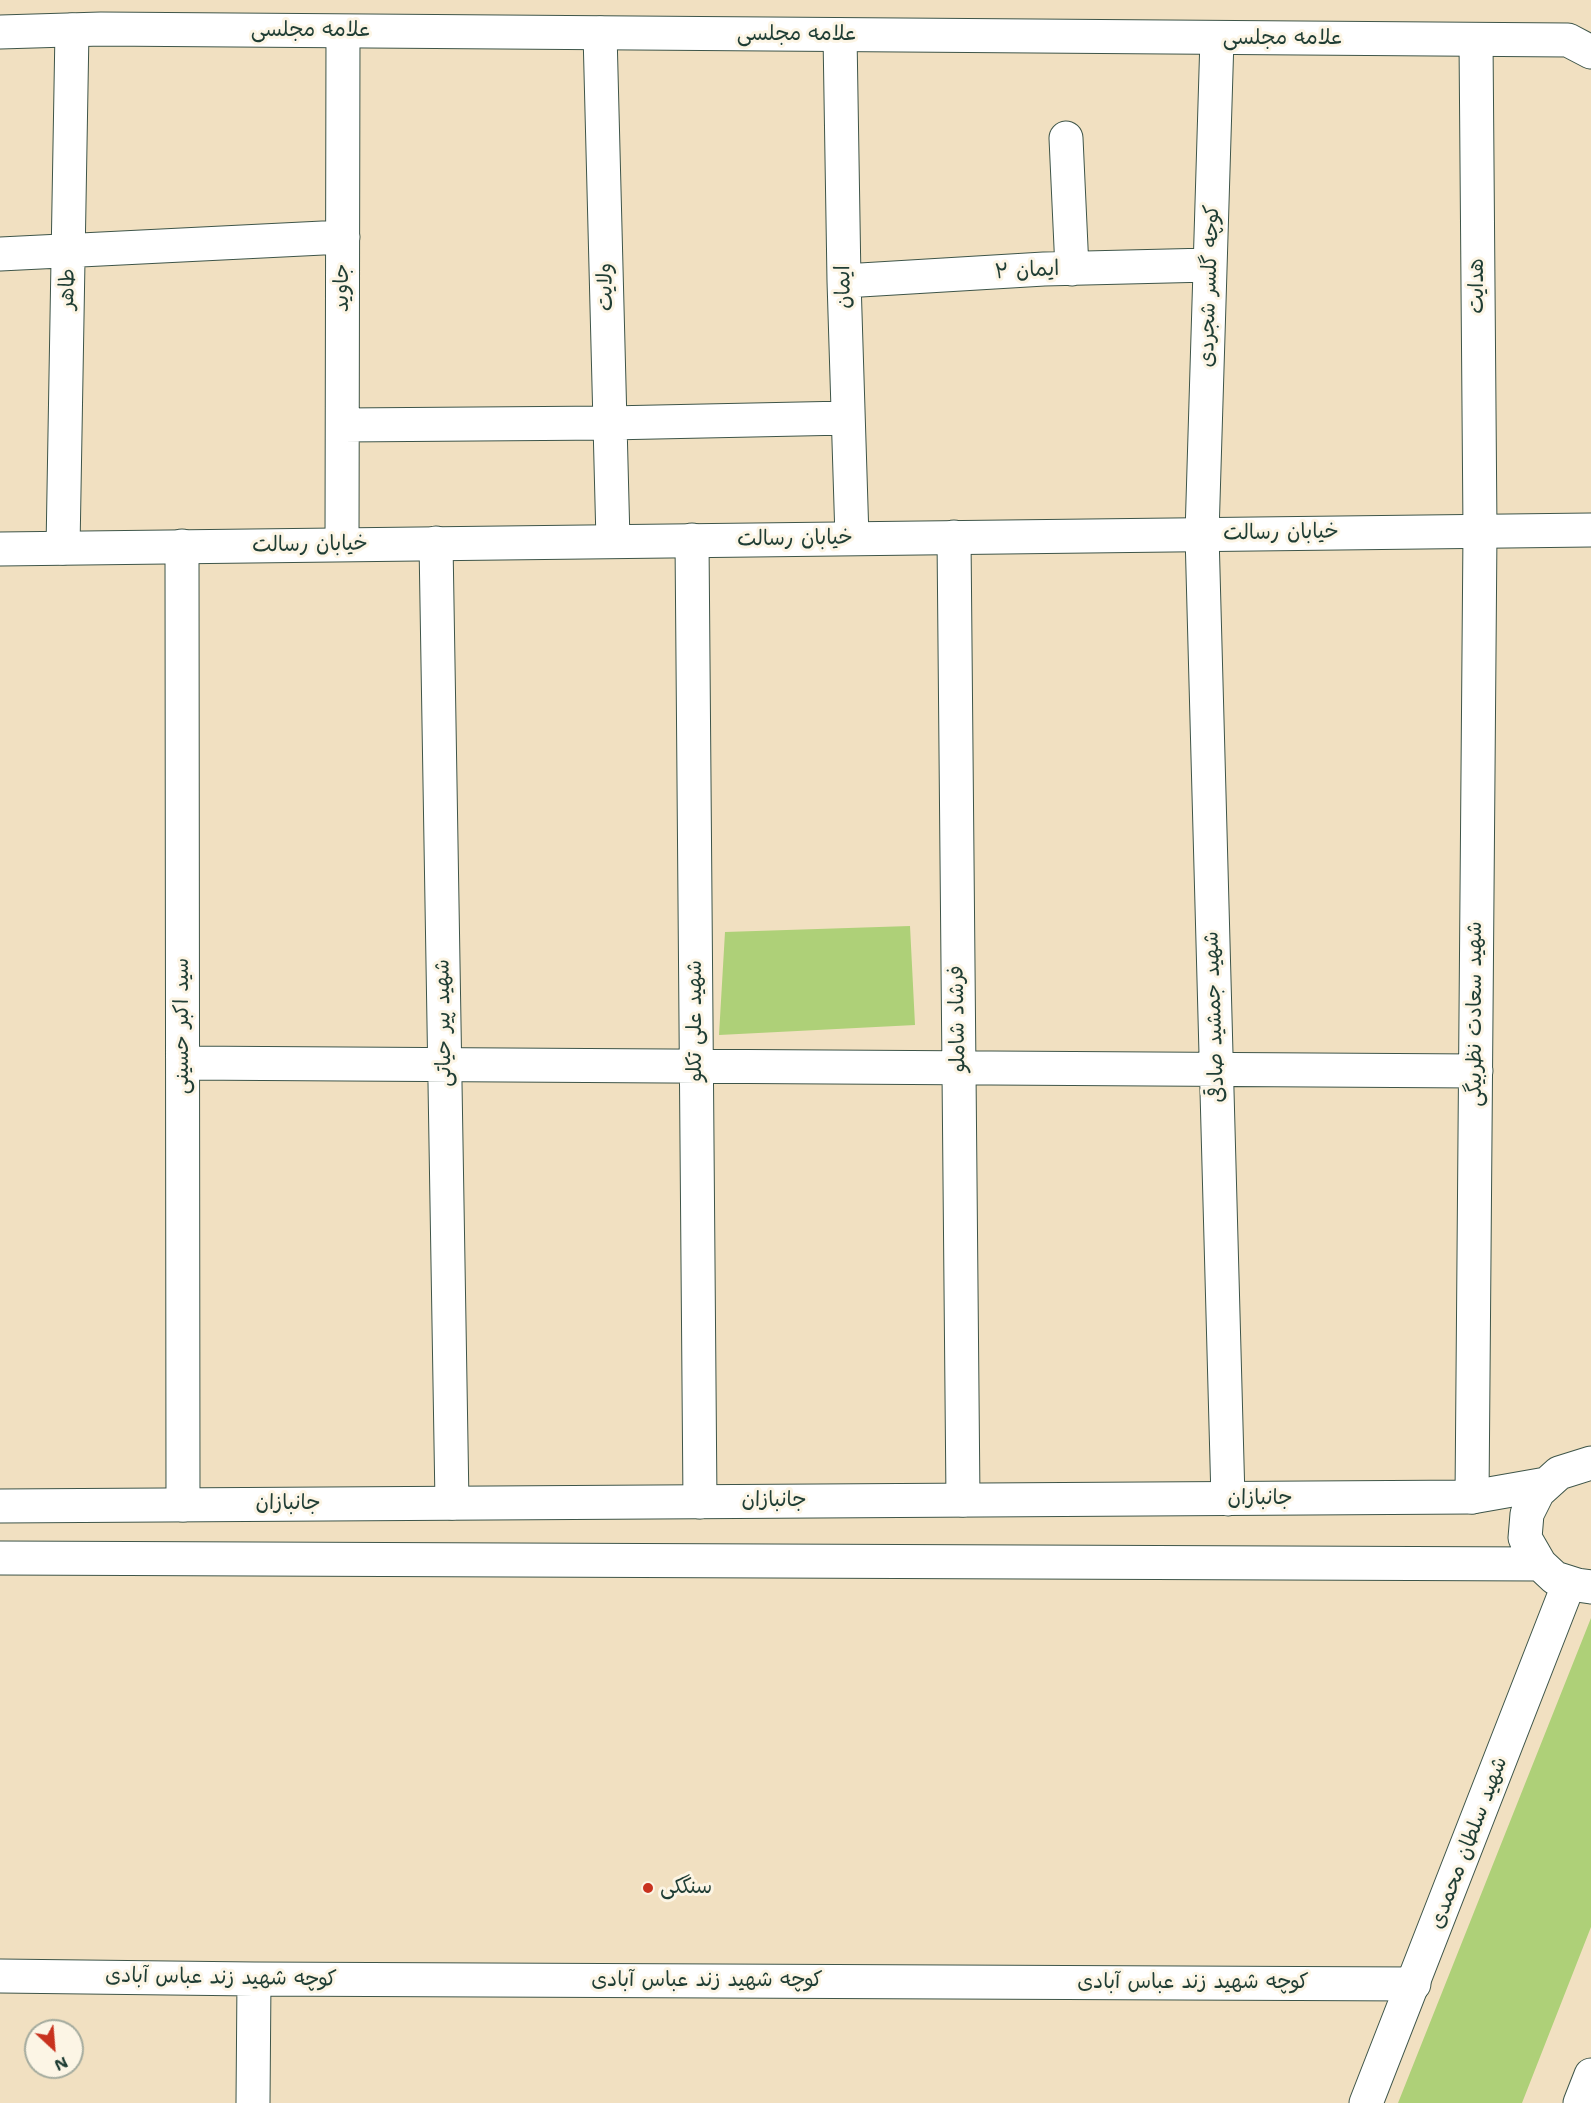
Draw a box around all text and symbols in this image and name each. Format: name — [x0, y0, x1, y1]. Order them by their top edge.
street label: علامه مجلسی — [251, 18, 371, 44]
street label: علامه مجلسی — [737, 22, 857, 48]
street label: علامه مجلسی — [1223, 26, 1343, 52]
street label: کوچه گلسر شجردی — [1195, 204, 1225, 368]
street label: ایمان ۲ — [994, 257, 1060, 285]
street label: هدایت — [1465, 258, 1491, 314]
street label: ولایت — [593, 263, 619, 311]
street label: جاوید — [330, 264, 356, 312]
street label: ایمان — [831, 265, 857, 309]
street label: طاهر — [55, 268, 81, 310]
street label: خیابان رسالت — [1223, 519, 1339, 547]
street label: خیابان رسالت — [737, 525, 853, 553]
street label: خیابان رسالت — [252, 531, 368, 559]
street label: شهید سعادت نظربیگی — [1463, 921, 1489, 1107]
street label: شهید جمشید صادقی — [1199, 931, 1231, 1103]
street label: سید اکبر حسینی — [170, 958, 196, 1094]
street label: شهید پیر حیاتی — [430, 959, 458, 1087]
street label: شهید علی تکلو — [683, 960, 709, 1082]
street label: فرشاد شاملو — [944, 965, 972, 1073]
street label: جانبازان — [1227, 1486, 1293, 1512]
street label: جانبازان — [741, 1488, 807, 1514]
street label: جانبازان — [255, 1491, 321, 1517]
street label: شهید سلطان محمدی — [1425, 1753, 1513, 1933]
place label: سنگکی — [660, 1875, 712, 1901]
marker: سنگکی — [641, 1881, 655, 1895]
street label: کوچه شهید زند عباس آبادی — [105, 1963, 337, 1993]
street label: کوچه شهید زند عباس آبادی — [591, 1968, 823, 1994]
street label: کوچه شهید زند عباس آبادی — [1077, 1970, 1309, 1996]
north arrow — [24, 2019, 84, 2079]
text: N — [51, 2052, 72, 2076]

